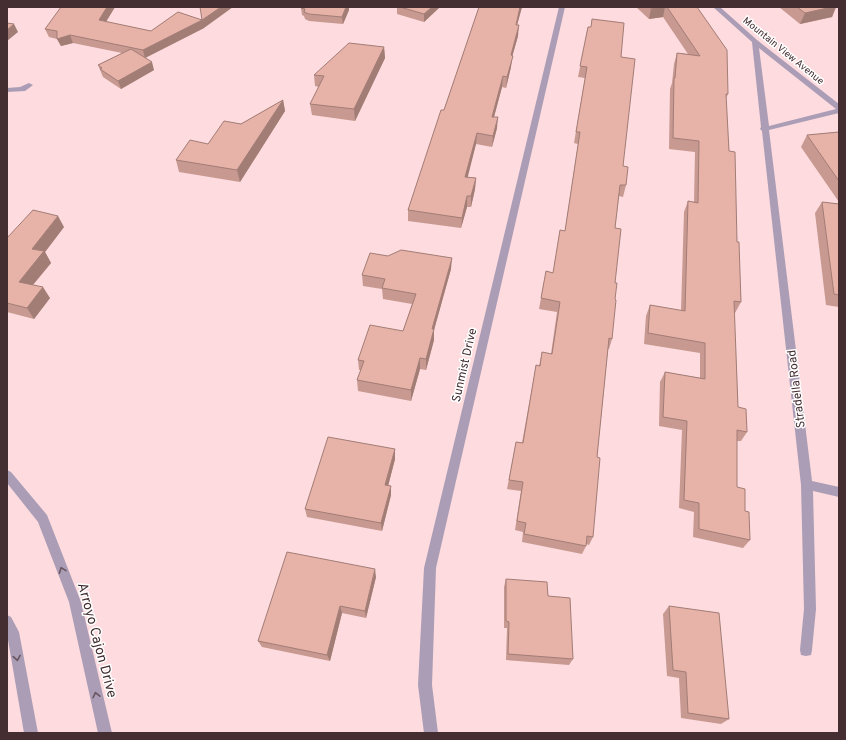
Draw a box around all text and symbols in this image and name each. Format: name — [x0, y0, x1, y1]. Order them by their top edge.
street label: Mountain View Avenue — [740, 14, 826, 88]
street label: Sunmist Drive — [449, 327, 481, 404]
street label: Stradella Road — [784, 349, 810, 429]
one-way arrow — [59, 566, 67, 573]
street label: Arroyo Cajon Drive — [73, 581, 120, 700]
one-way arrow — [13, 655, 21, 661]
one-way arrow — [93, 692, 101, 698]

